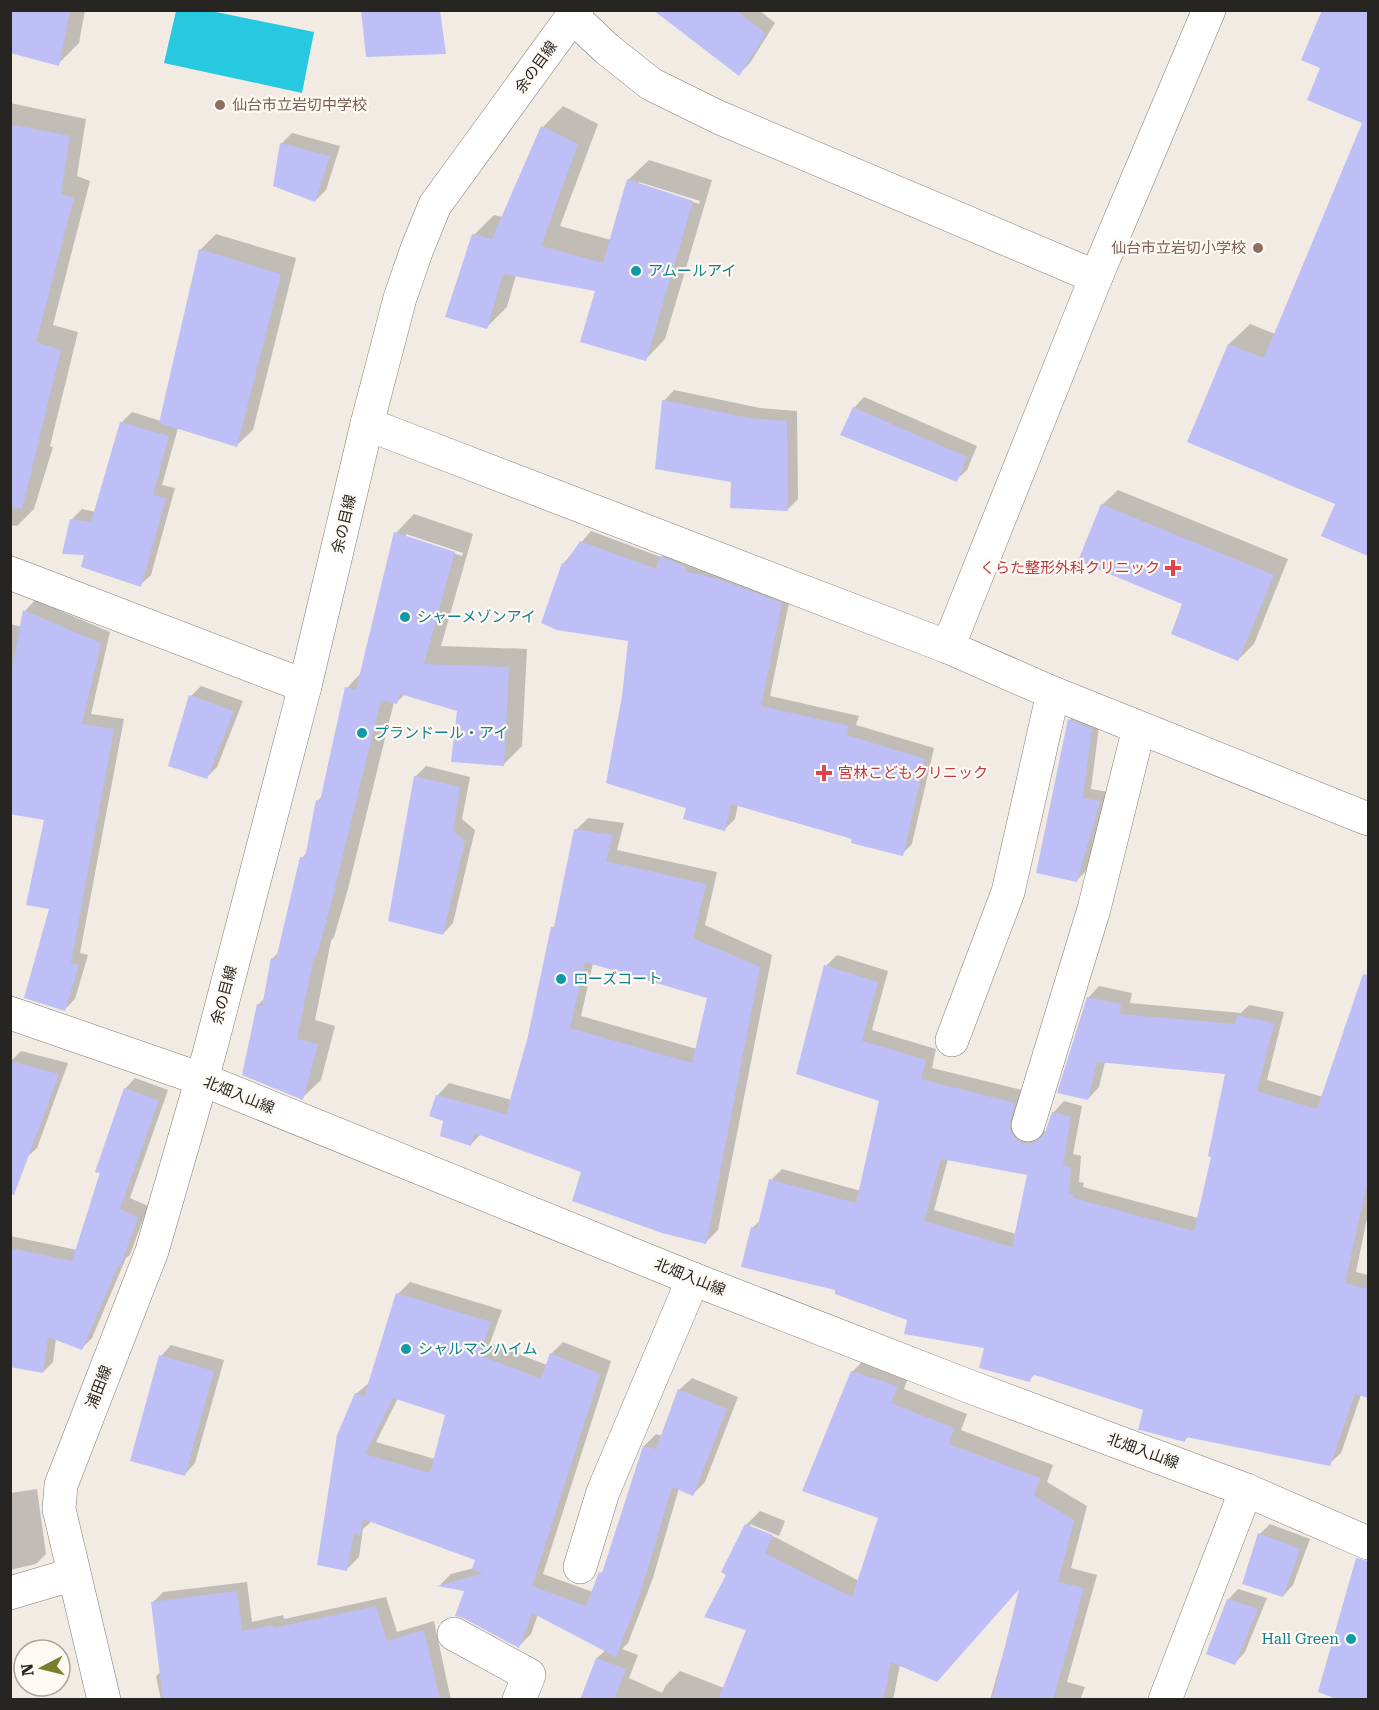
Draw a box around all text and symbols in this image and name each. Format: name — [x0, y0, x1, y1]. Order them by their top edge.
street label: 余の目線 — [511, 37, 561, 97]
place label: 仙台市立岩切中学校 — [232, 96, 367, 114]
marker: 仙台市立岩切中学校 — [213, 98, 227, 112]
place label: 仙台市立岩切小学校 — [1111, 239, 1246, 257]
marker: 仙台市立岩切小学校 — [1251, 241, 1265, 255]
place label: アムールアイ — [648, 262, 736, 280]
marker: アムールアイ — [629, 264, 643, 278]
street label: 余の目線 — [328, 493, 360, 555]
place label: くらた整形外科クリニック — [980, 559, 1160, 577]
marker: くらた整形外科クリニック — [1164, 559, 1182, 577]
place label: シャーメゾンアイ — [417, 608, 536, 626]
marker: シャーメゾンアイ — [398, 610, 412, 624]
place label: プランドール・アイ — [374, 724, 508, 742]
marker: プランドール・アイ — [355, 726, 369, 740]
marker: 宮林こどもクリニック — [815, 764, 833, 782]
place label: 宮林こどもクリニック — [838, 764, 988, 782]
street label: 余の目線 — [208, 964, 240, 1026]
place label: ローズコート — [573, 970, 662, 988]
marker: ローズコート — [554, 972, 568, 986]
street label: 北畑入山線 — [201, 1073, 277, 1117]
street label: 北畑入山線 — [652, 1255, 728, 1299]
place label: シャルマンハイム — [418, 1340, 537, 1358]
marker: シャルマンハイム — [399, 1342, 413, 1356]
street label: 浦田線 — [83, 1363, 115, 1411]
street label: 北畑入山線 — [1105, 1430, 1181, 1472]
place label: Hall Green — [1261, 1630, 1339, 1648]
marker: Hall Green — [1344, 1632, 1358, 1646]
north arrow — [12, 1638, 72, 1698]
text: N — [17, 1662, 38, 1677]

